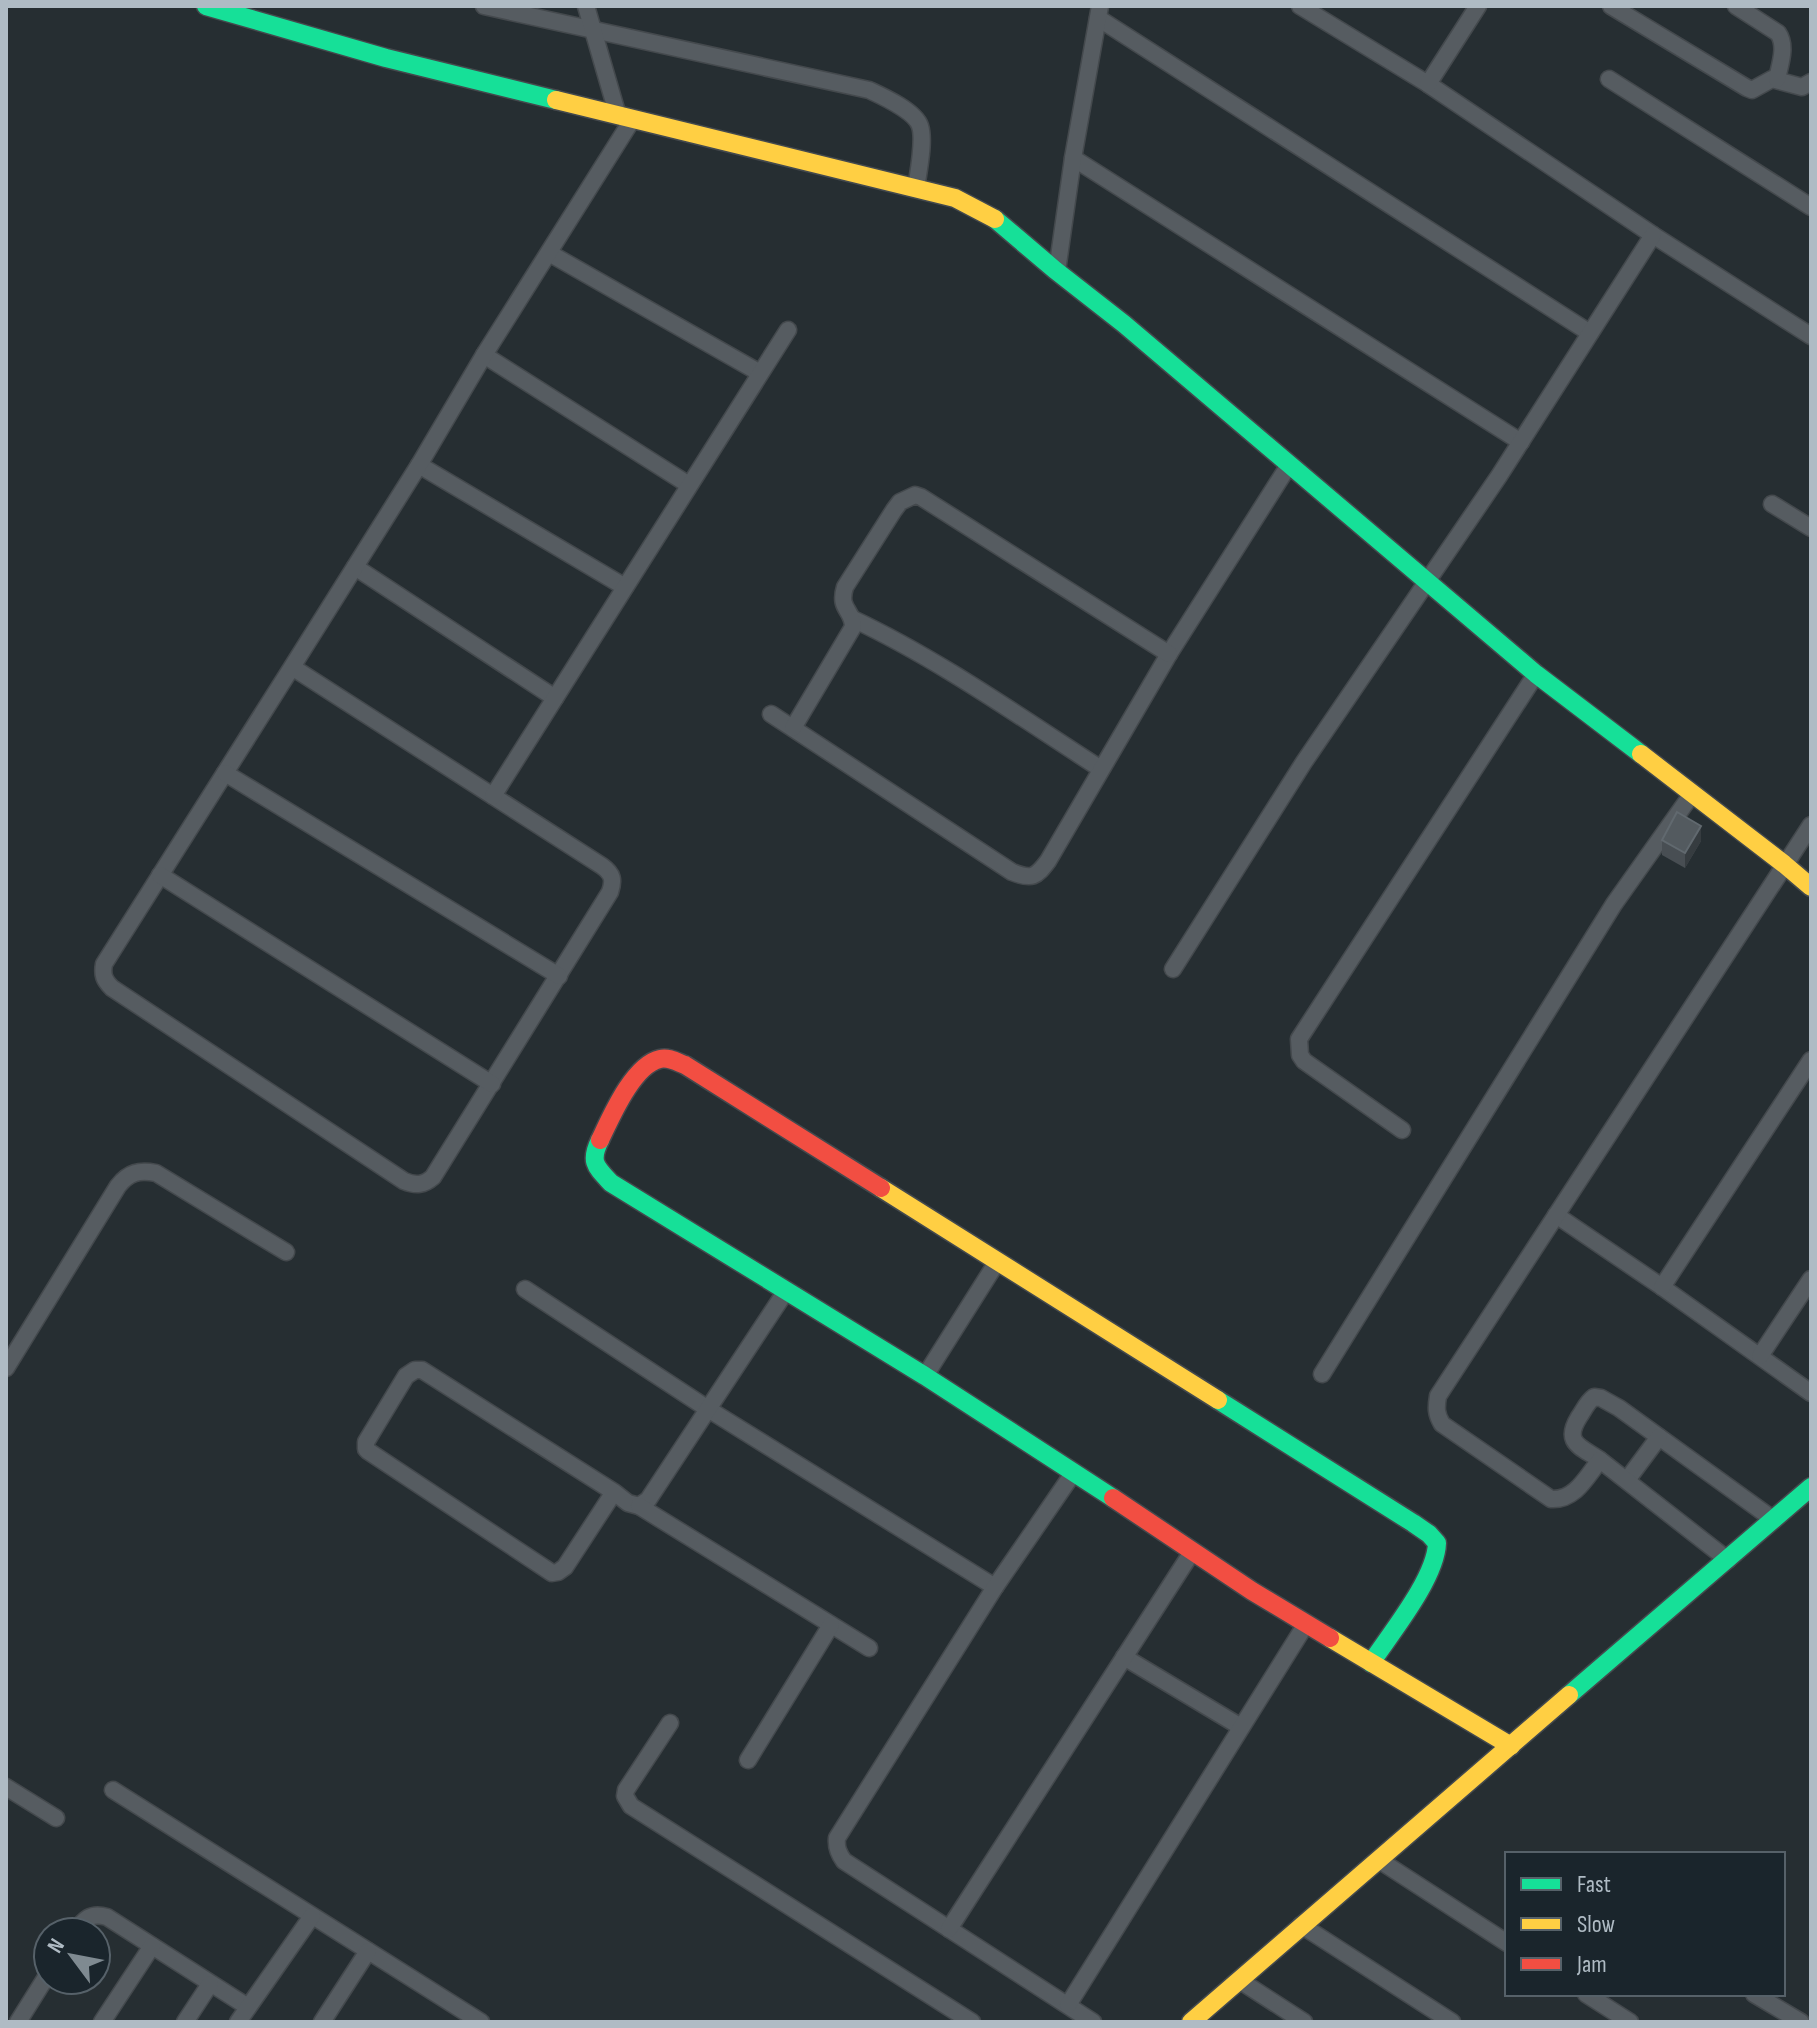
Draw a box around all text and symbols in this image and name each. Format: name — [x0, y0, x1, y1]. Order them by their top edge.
legend — [1505, 1852, 1785, 1996]
text: Fast — [1577, 1870, 1611, 1899]
text: Slow — [1577, 1910, 1615, 1939]
north arrow — [32, 1916, 112, 1996]
text: N — [42, 1934, 71, 1958]
text: Jam — [1576, 1950, 1607, 1979]

